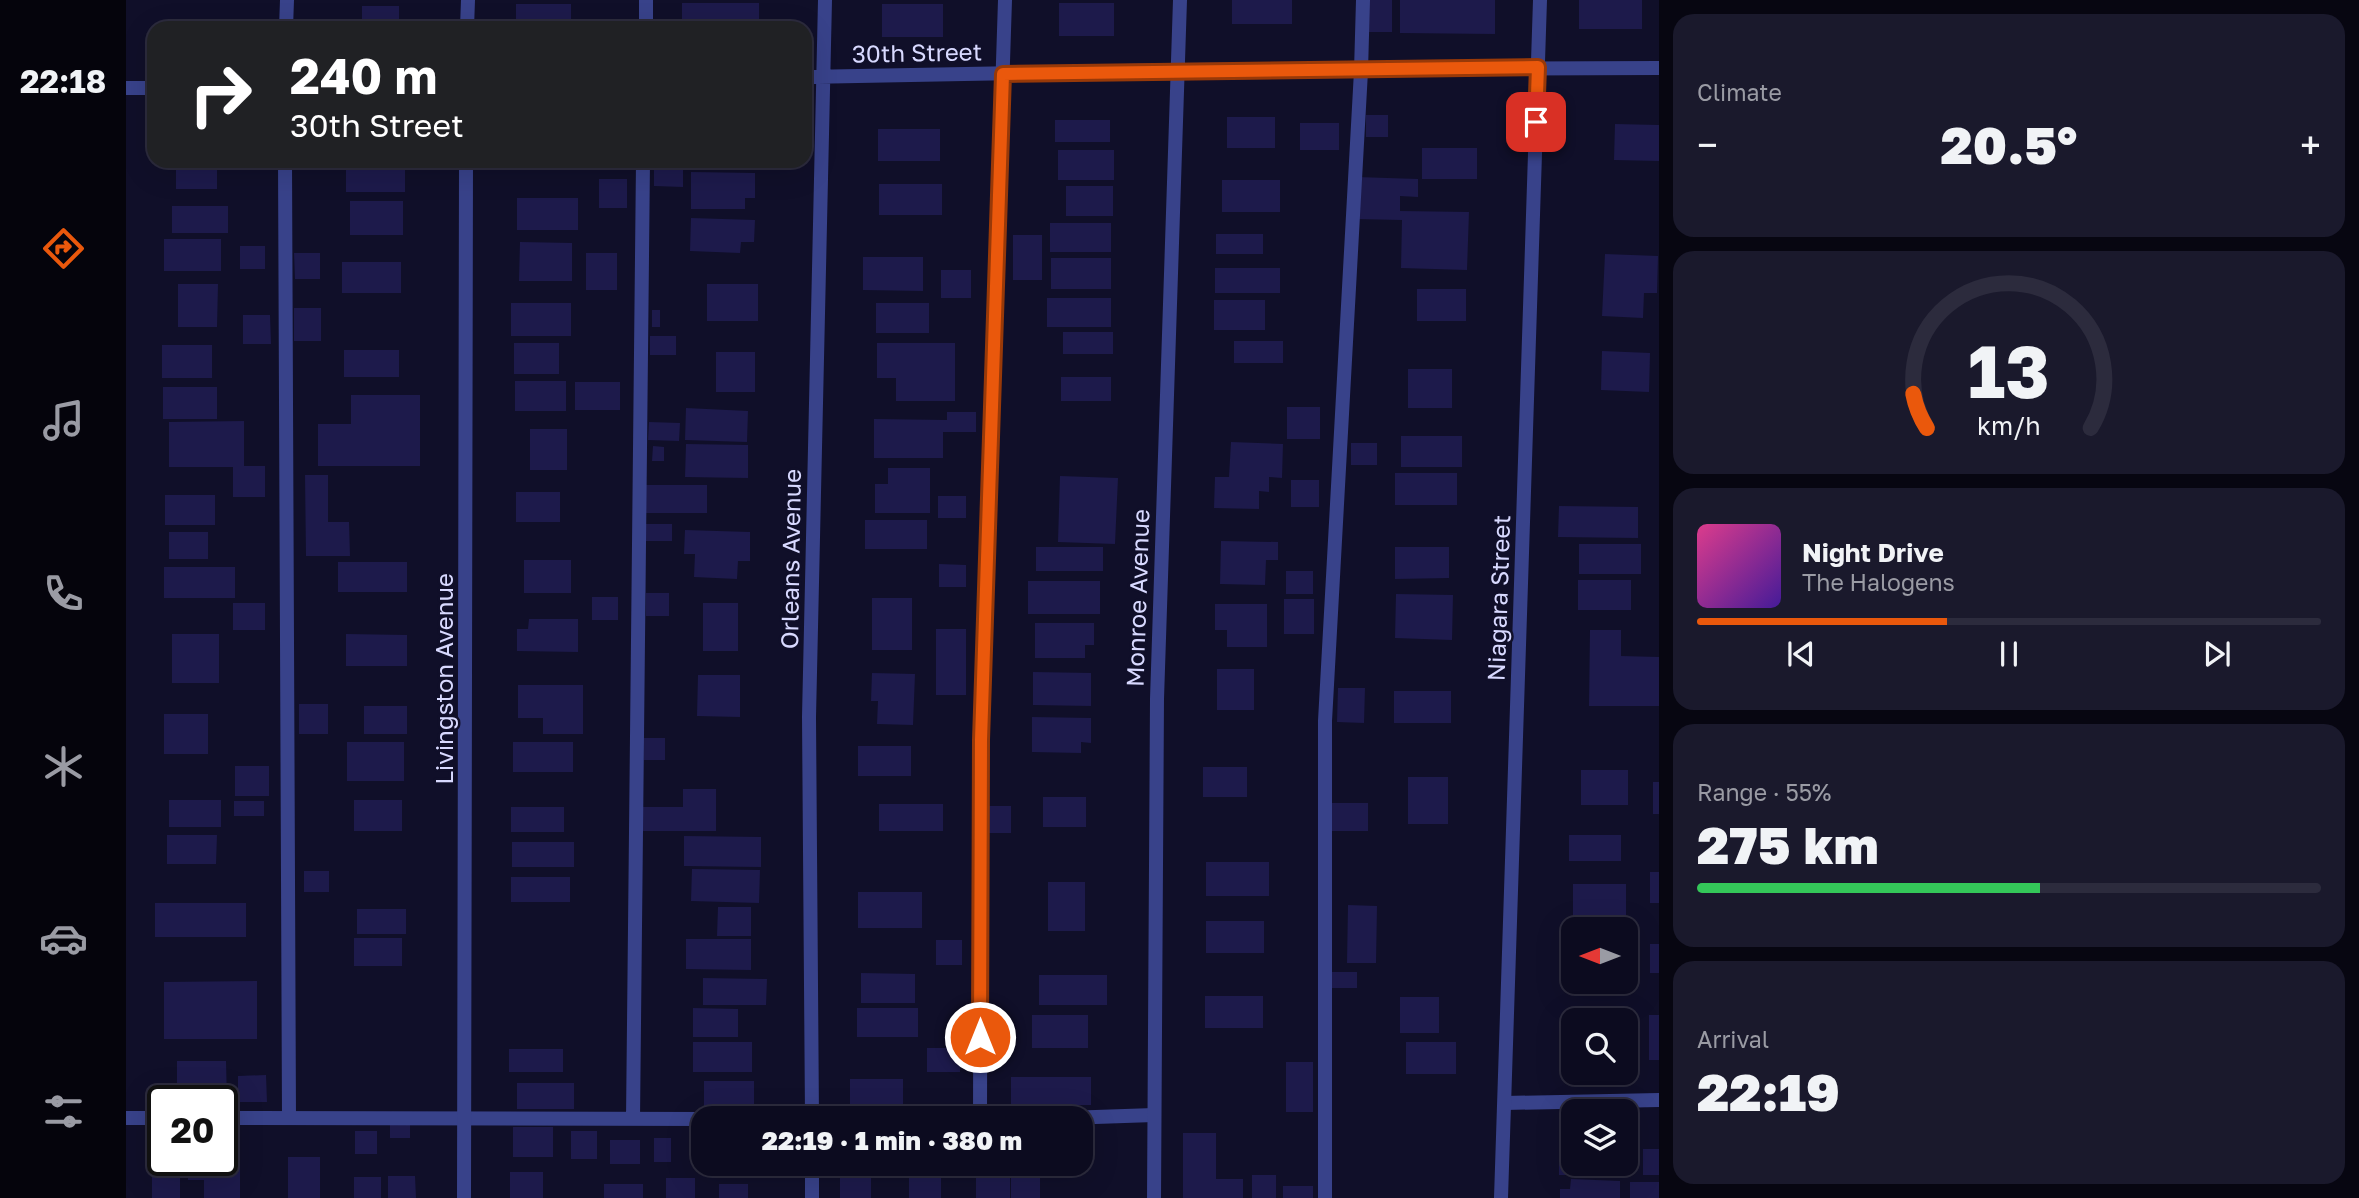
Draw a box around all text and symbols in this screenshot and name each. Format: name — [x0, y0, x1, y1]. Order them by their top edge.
street label: 30th Street — [852, 36, 982, 68]
text: 240 m — [290, 46, 438, 105]
icon: right — [175, 49, 266, 140]
text: 22:18 — [20, 62, 106, 100]
text: Climate — [1697, 78, 1782, 106]
pin — [1506, 92, 1566, 152]
icon: arrive — [1517, 103, 1555, 141]
text: 30th Street — [290, 106, 464, 144]
text: 20.5° — [1941, 113, 2077, 175]
text: − — [1697, 122, 1718, 167]
text: + — [2300, 122, 2321, 167]
icon: directions — [39, 224, 88, 273]
text: 13 — [1968, 328, 2050, 415]
icon: music — [39, 396, 88, 445]
text: km/h — [1977, 410, 2041, 441]
street label: Orleans Avenue — [774, 469, 806, 649]
street label: Monroe Avenue — [1119, 509, 1155, 687]
street label: Niagara Street — [1481, 514, 1515, 682]
text: Night Drive — [1802, 537, 1944, 568]
text: The Halogens — [1802, 568, 1955, 596]
icon: phone — [39, 569, 88, 618]
street label: Livingston Avenue — [429, 573, 458, 785]
icon: previous — [1782, 635, 1820, 673]
icon: pause — [1990, 635, 2028, 673]
icon: next — [2198, 635, 2236, 673]
icon: climate — [39, 742, 88, 791]
text: Range · 55% — [1697, 778, 1831, 806]
text: 275 km — [1697, 813, 1879, 875]
icon: car — [39, 914, 88, 963]
north arrow — [1561, 917, 1638, 994]
map controls — [1561, 917, 1638, 1176]
position arrow — [943, 1000, 1017, 1074]
button: search — [1561, 1008, 1638, 1085]
text: Arrival — [1697, 1025, 1769, 1053]
text: 22:19 — [1697, 1060, 1840, 1122]
speed limit sign: 20 — [147, 1085, 238, 1176]
icon: filters — [39, 1087, 88, 1136]
button: layers — [1561, 1099, 1638, 1176]
text: 22:19 · 1 min · 380 m — [762, 1125, 1022, 1156]

